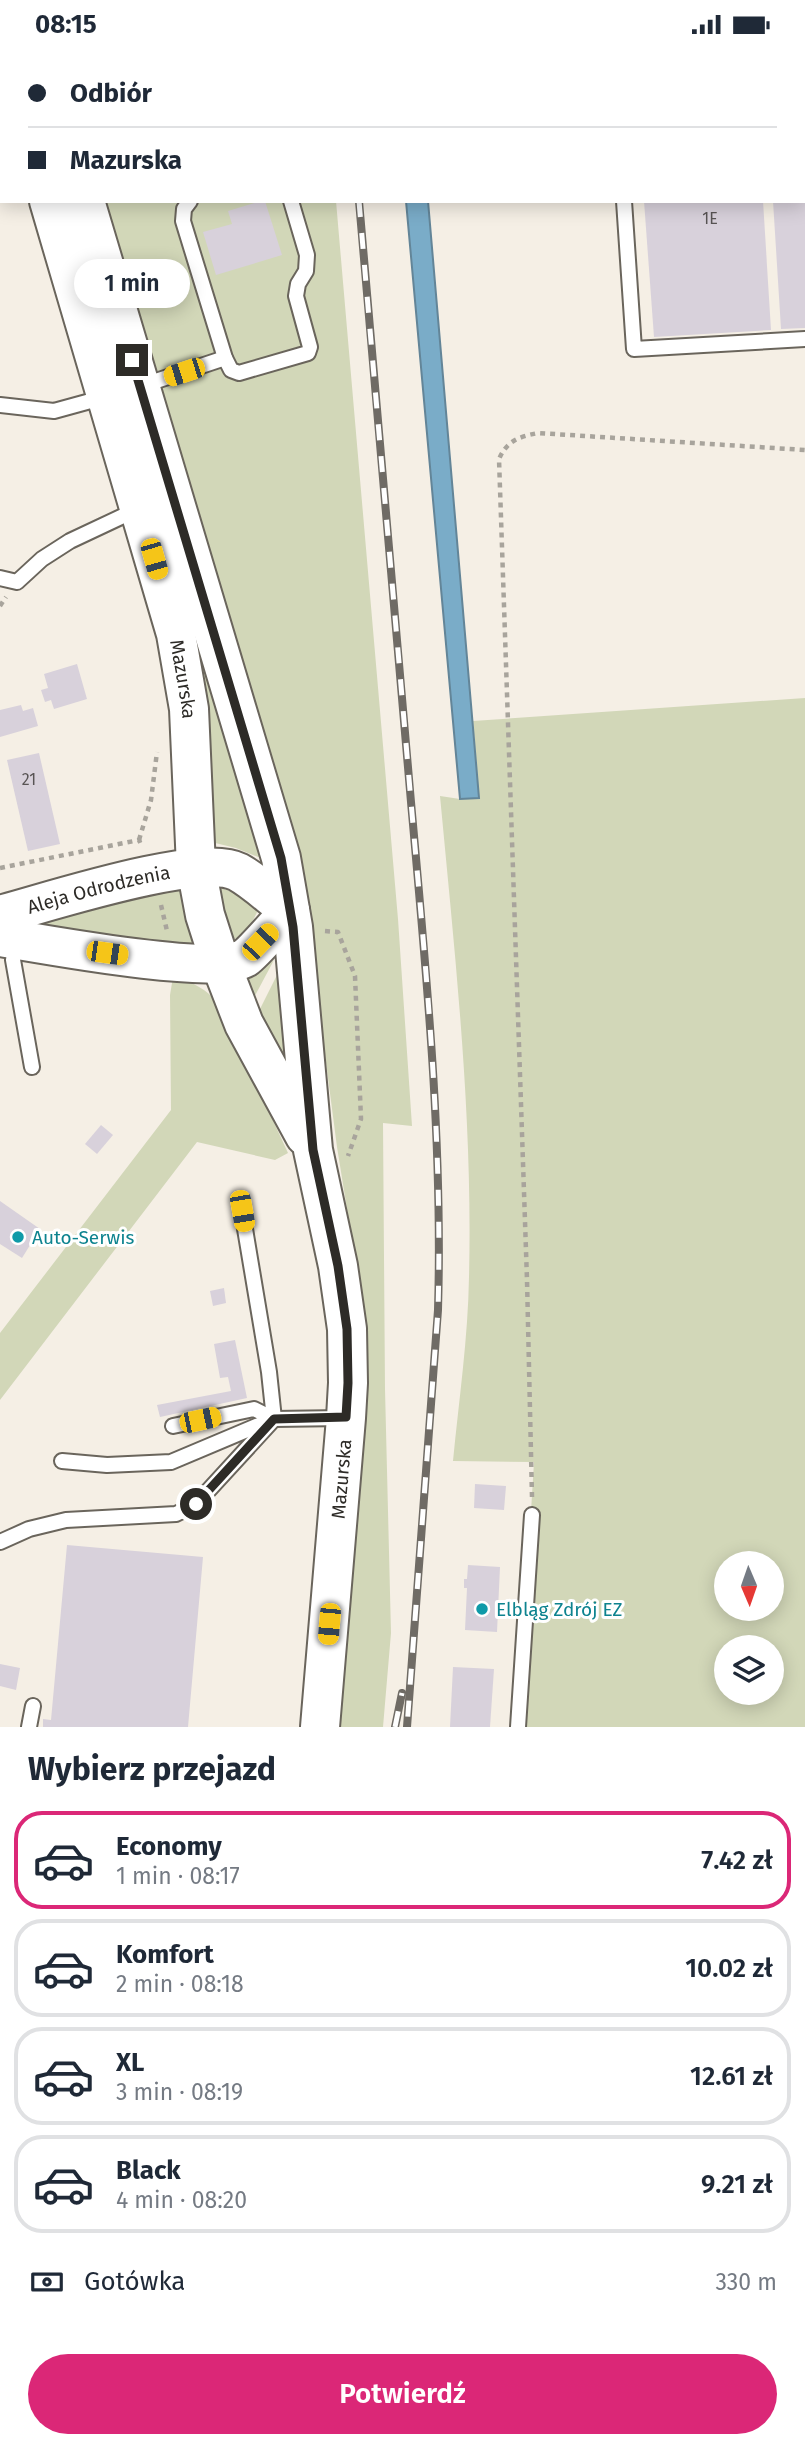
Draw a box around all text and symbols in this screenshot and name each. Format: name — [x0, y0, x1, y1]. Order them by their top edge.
text: 08:15 — [35, 9, 97, 40]
text: Odbiór — [70, 78, 152, 109]
text: Mazurska — [70, 145, 182, 176]
house number: 1E — [702, 209, 718, 228]
callout: 1 min — [74, 259, 190, 307]
text: 1 min — [104, 269, 160, 297]
route end — [116, 344, 148, 376]
car — [161, 356, 208, 388]
car — [139, 536, 170, 582]
street label: Mazurska — [165, 638, 200, 719]
house number: 21 — [22, 770, 36, 789]
street label: Aleja Odrodzenia — [24, 861, 172, 919]
car — [238, 920, 283, 964]
car — [85, 940, 130, 966]
car — [229, 1188, 256, 1234]
place label: Auto-Serwis — [32, 1226, 135, 1249]
marker: Auto-Serwis — [10, 1229, 26, 1245]
car — [178, 1405, 223, 1435]
street label: Mazurska — [327, 1438, 356, 1520]
route start — [180, 1488, 212, 1520]
north arrow — [714, 1551, 784, 1621]
map controls — [714, 1551, 784, 1705]
place label: Elbląg Zdrój EZ — [496, 1598, 622, 1621]
marker: Elbląg Zdrój EZ — [474, 1601, 490, 1617]
car — [317, 1602, 342, 1646]
button: layers — [714, 1635, 784, 1705]
text: Wybierz przejazd — [28, 1750, 276, 1788]
icon: car — [32, 1829, 95, 1892]
text: Economy — [116, 1831, 222, 1862]
text: 7.42 zł — [701, 1845, 773, 1876]
text: 1 min · 08:17 — [116, 1862, 240, 1890]
icon: car — [32, 1937, 95, 2000]
text: Komfort — [116, 1939, 214, 1970]
text: 10.02 zł — [685, 1953, 773, 1984]
text: 2 min · 08:18 — [116, 1970, 244, 1998]
icon: car — [32, 2045, 95, 2108]
text: XL — [116, 2047, 144, 2078]
text: 12.61 zł — [690, 2061, 773, 2092]
text: 3 min · 08:19 — [116, 2078, 243, 2106]
icon: car — [32, 2153, 95, 2216]
text: Black — [116, 2155, 181, 2186]
text: 9.21 zł — [701, 2169, 773, 2200]
text: 4 min · 08:20 — [116, 2186, 247, 2214]
icon: cash — [28, 2263, 66, 2301]
text: Gotówka — [84, 2266, 185, 2297]
text: 330 m — [715, 2268, 777, 2296]
button: Potwierdź — [28, 2354, 777, 2434]

